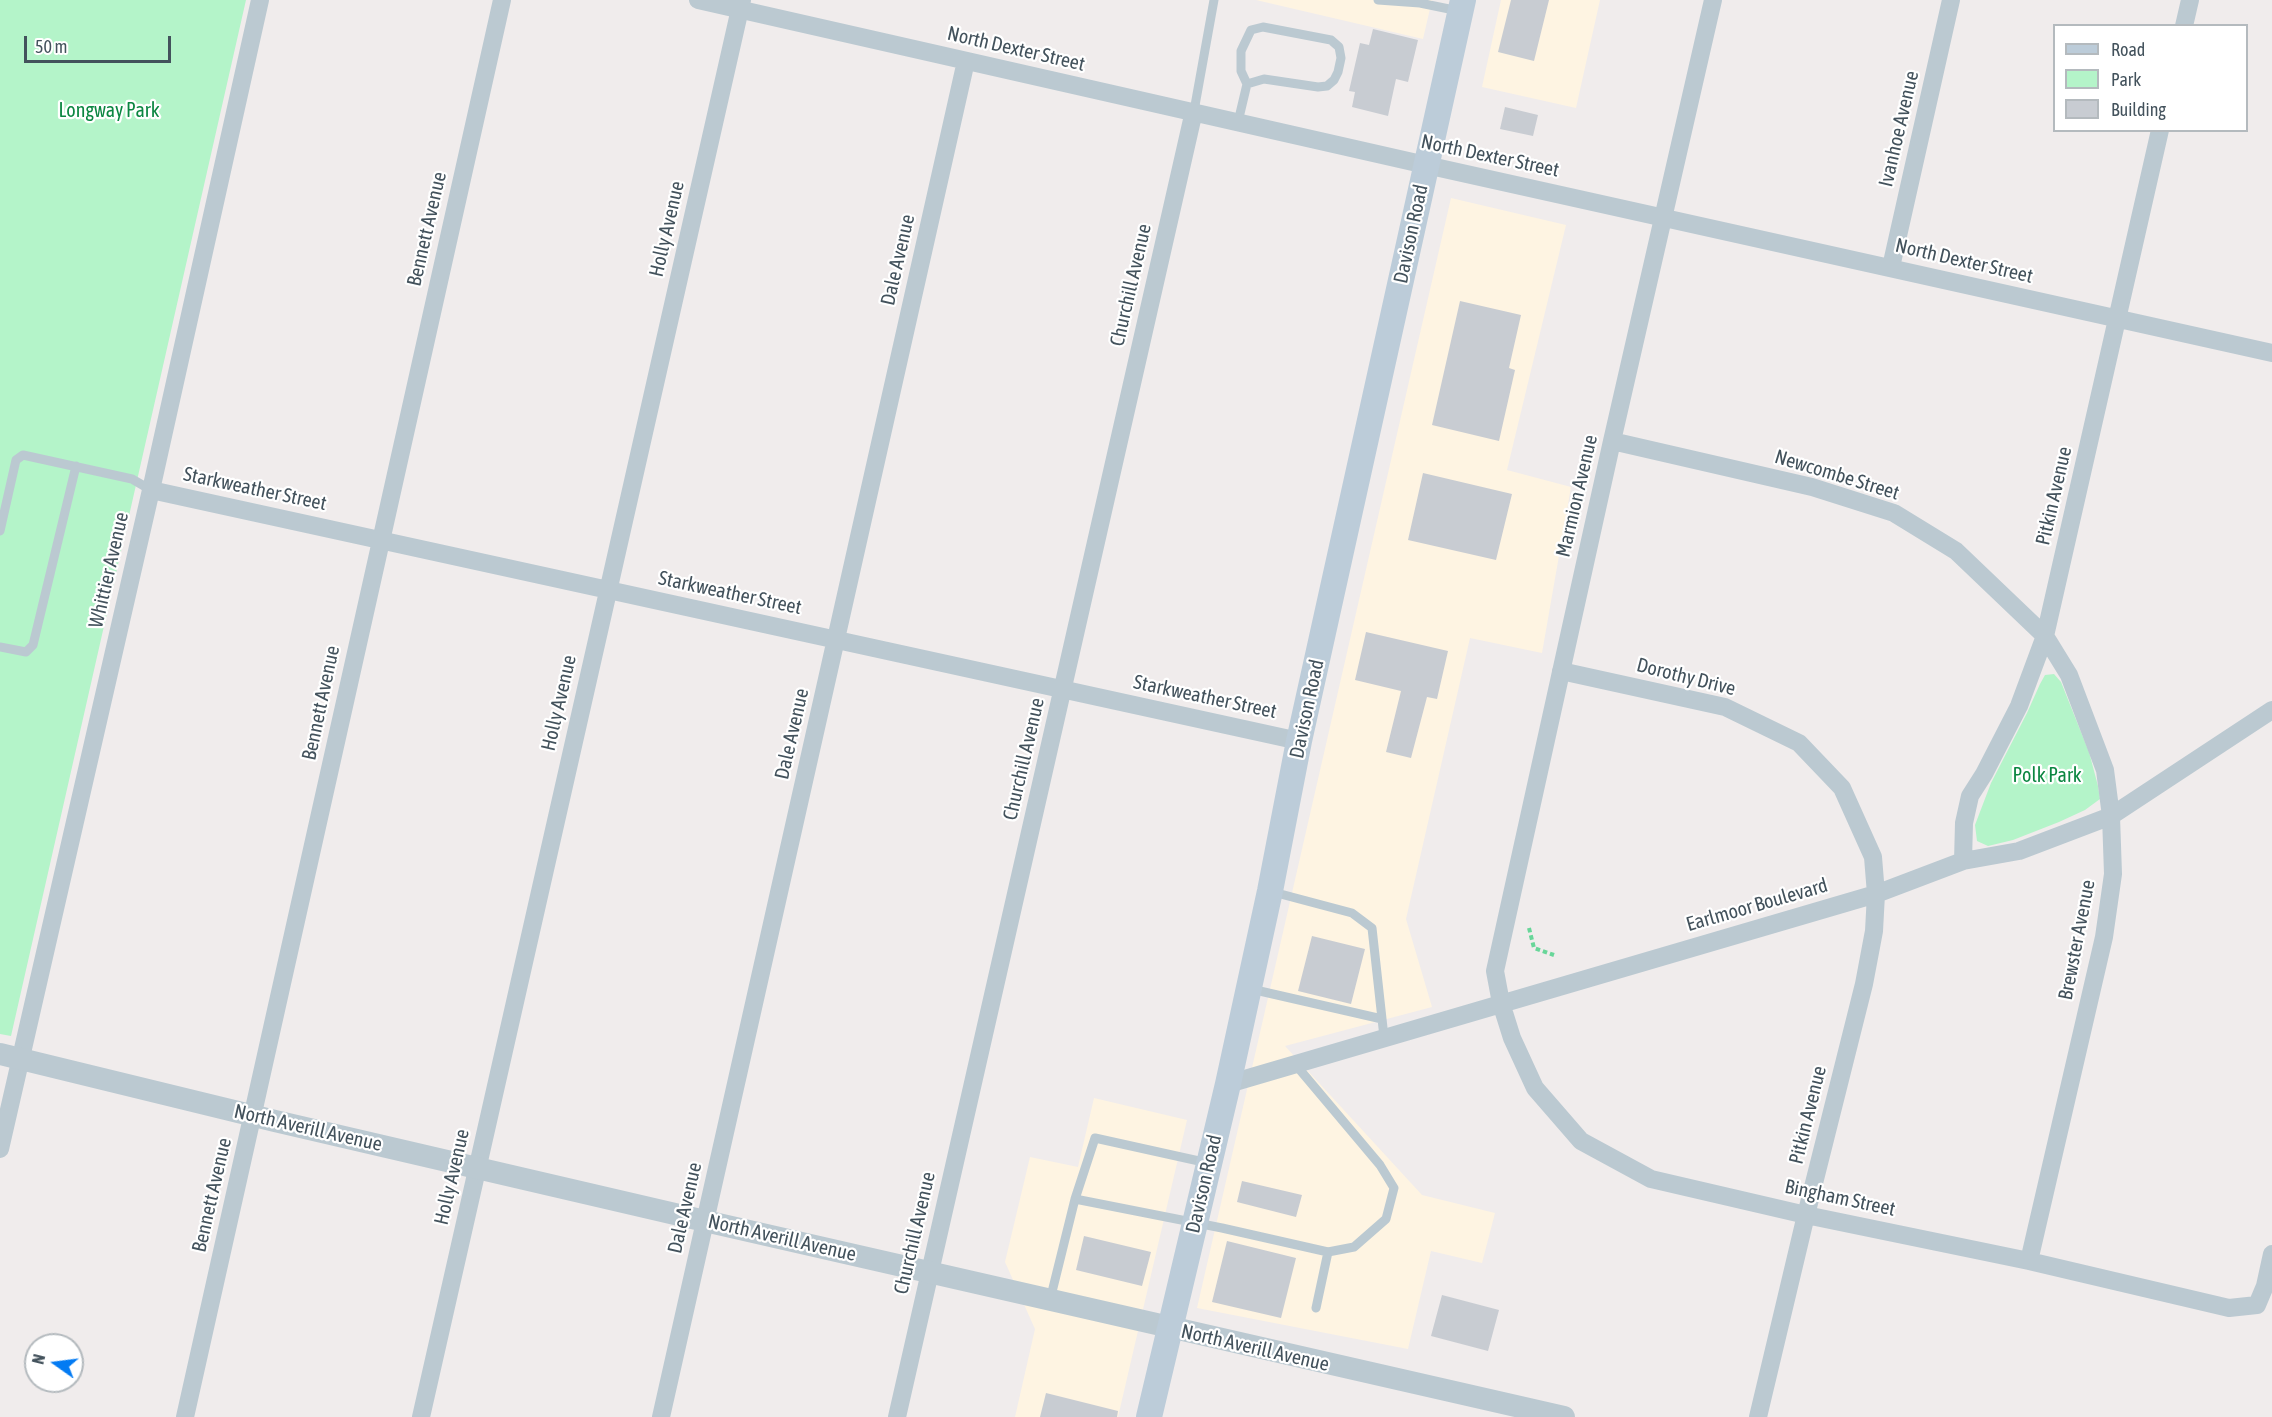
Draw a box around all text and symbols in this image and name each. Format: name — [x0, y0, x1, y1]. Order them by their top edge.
street label: North Dexter Street — [945, 22, 1087, 76]
scale bar — [27, 24, 174, 62]
legend — [2053, 24, 2248, 132]
text: 50 m — [35, 36, 67, 57]
text: Road — [2111, 39, 2145, 60]
street label: Ivanhoe Avenue — [1874, 69, 1924, 189]
text: Park — [2111, 69, 2141, 90]
park label: Longway Park — [59, 99, 159, 123]
text: Building — [2111, 99, 2166, 120]
street label: North Dexter Street — [1419, 130, 1561, 182]
street label: Bennett Avenue — [402, 169, 452, 289]
street label: Holly Avenue — [644, 179, 690, 279]
street label: Davison Road — [1389, 182, 1433, 286]
street label: Dale Avenue — [876, 212, 920, 308]
street label: Churchill Avenue — [1105, 222, 1157, 348]
street label: North Dexter Street — [1893, 234, 2035, 288]
street label: Marmion Avenue — [1551, 432, 1603, 560]
street label: Pitkin Avenue — [2031, 444, 2077, 548]
street label: Newcombe Street — [1772, 445, 1902, 505]
street label: Starkweather Street — [181, 462, 329, 516]
street label: Whittier Avenue — [84, 510, 134, 630]
street label: Starkweather Street — [656, 566, 804, 620]
street label: Bennett Avenue — [297, 643, 345, 763]
street label: Holly Avenue — [536, 653, 582, 753]
street label: Dorothy Drive — [1634, 653, 1738, 701]
street label: Davison Road — [1285, 657, 1329, 761]
street label: Starkweather Street — [1131, 670, 1279, 724]
street label: Dale Avenue — [770, 686, 814, 782]
street label: Churchill Avenue — [998, 696, 1050, 822]
park label: Polk Park — [2012, 764, 2082, 788]
street label: Earlmoor Boulevard — [1683, 873, 1831, 937]
street label: Brewster Avenue — [2054, 878, 2100, 1002]
street label: Pitkin Avenue — [1784, 1063, 1832, 1167]
street label: North Averill Avenue — [232, 1099, 384, 1157]
street label: Holly Avenue — [429, 1127, 475, 1227]
street label: Davison Road — [1181, 1132, 1227, 1236]
street label: Bennett Avenue — [187, 1135, 237, 1255]
street label: Dale Avenue — [663, 1160, 707, 1256]
street label: Churchill Avenue — [889, 1170, 941, 1296]
street label: Bingham Street — [1783, 1175, 1897, 1221]
street label: North Averill Avenue — [706, 1209, 858, 1267]
street label: North Averill Avenue — [1179, 1319, 1331, 1377]
north arrow — [24, 1333, 84, 1393]
text: N — [29, 1352, 48, 1366]

